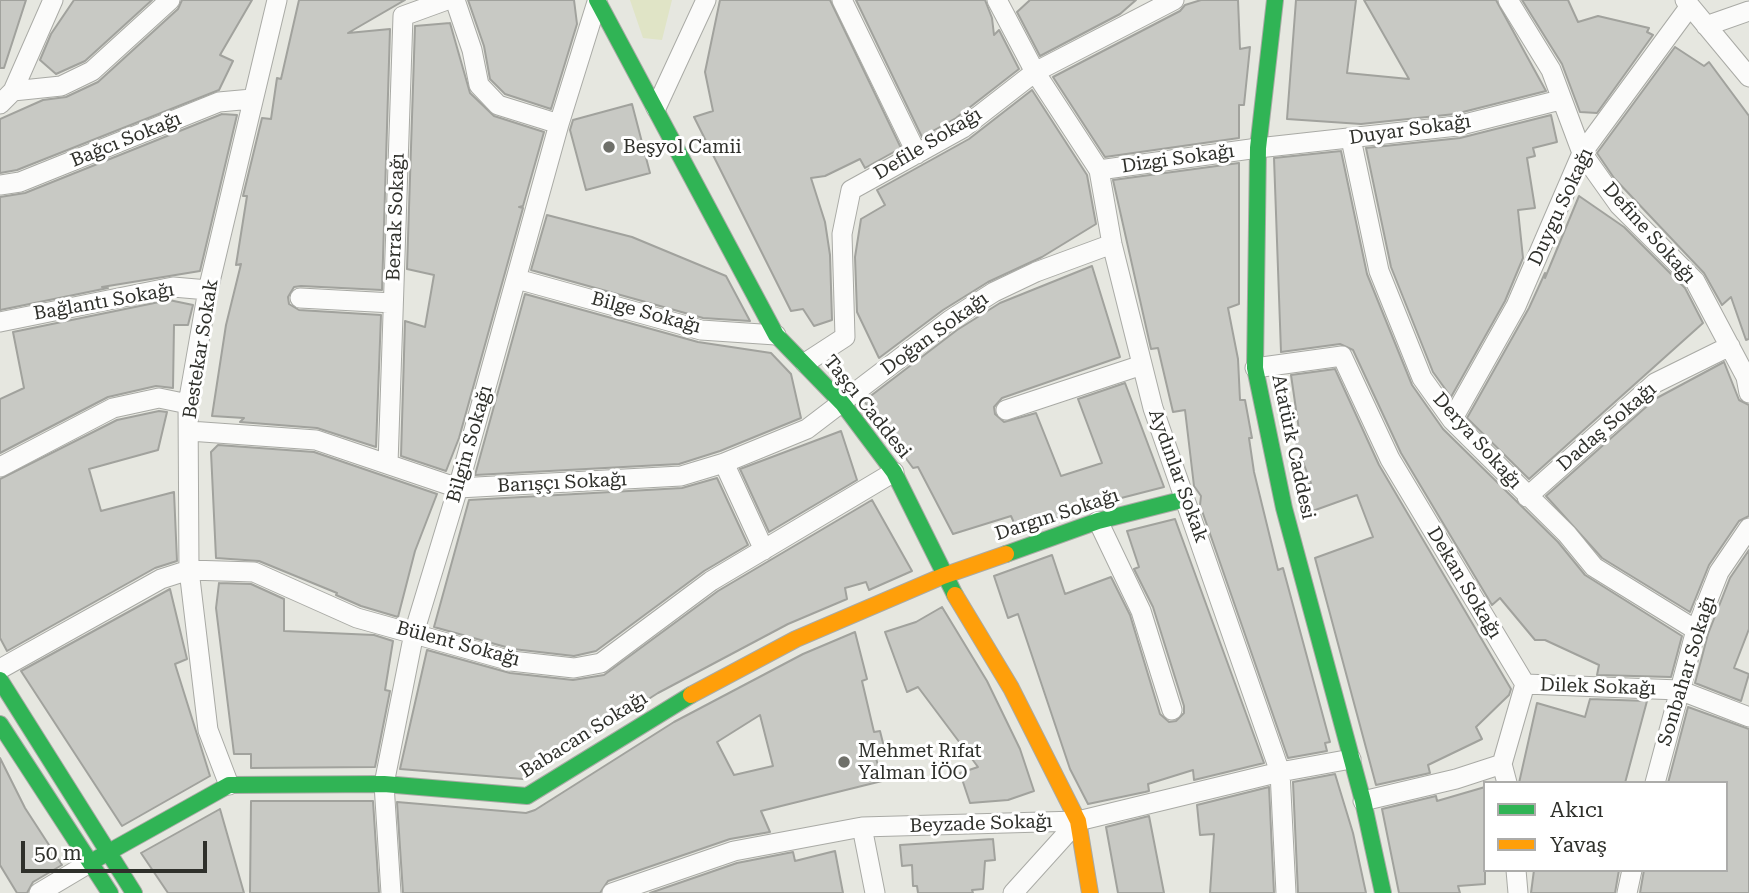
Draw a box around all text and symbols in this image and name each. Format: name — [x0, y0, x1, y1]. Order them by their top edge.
street label: Defile Sokağı — [870, 103, 986, 185]
street label: Bağcı Sokağı — [67, 108, 185, 172]
street label: Duyar Sokağı — [1348, 110, 1472, 150]
place label: Beşyol Camii — [623, 136, 742, 158]
marker: Beşyol Camii — [601, 139, 617, 155]
street label: Dizgi Sokağı — [1120, 140, 1236, 178]
street label: Duygu Sokağı — [1524, 145, 1598, 269]
street label: Berrak Sokağı — [382, 153, 410, 281]
street label: Define Sokağı — [1598, 178, 1700, 288]
street label: Bestekar Sokak — [179, 277, 223, 421]
street label: Bağlantı Sokağı — [32, 278, 176, 326]
street label: Bilge Sokağı — [589, 287, 703, 339]
street label: Doğan Sokağı — [877, 288, 993, 380]
street label: Taşçı Caddesi — [819, 351, 915, 463]
street label: Atatürk Caddesi — [1267, 373, 1319, 521]
street label: Dadaş Sokağı — [1553, 378, 1661, 476]
street label: Bilgin Sokağı — [442, 383, 498, 505]
street label: Derya Sokağı — [1428, 388, 1526, 494]
street label: Aydınlar Sokak — [1143, 406, 1213, 546]
street label: Barışçı Sokağı — [497, 468, 627, 498]
street label: Dargın Sokağı — [992, 484, 1122, 546]
street label: Dekan Sokağı — [1422, 523, 1506, 643]
street label: Sonbahar Sokağı — [1653, 593, 1721, 749]
street label: Bülent Sokağı — [394, 617, 522, 671]
street label: Dilek Sokağı — [1540, 674, 1656, 700]
street label: Babacan Sokağı — [516, 687, 652, 783]
place label: Mehmet Rıfat Yalman İÖO — [858, 740, 982, 784]
marker: Mehmet Rıfat Yalman İÖO — [836, 754, 852, 770]
legend — [1483, 781, 1728, 872]
text: Akıcı — [1550, 798, 1603, 822]
street label: Beyzade Sokağı — [909, 810, 1053, 838]
scale bar — [24, 826, 210, 870]
text: Yavaş — [1550, 833, 1607, 857]
text: 50 m — [34, 841, 82, 865]

